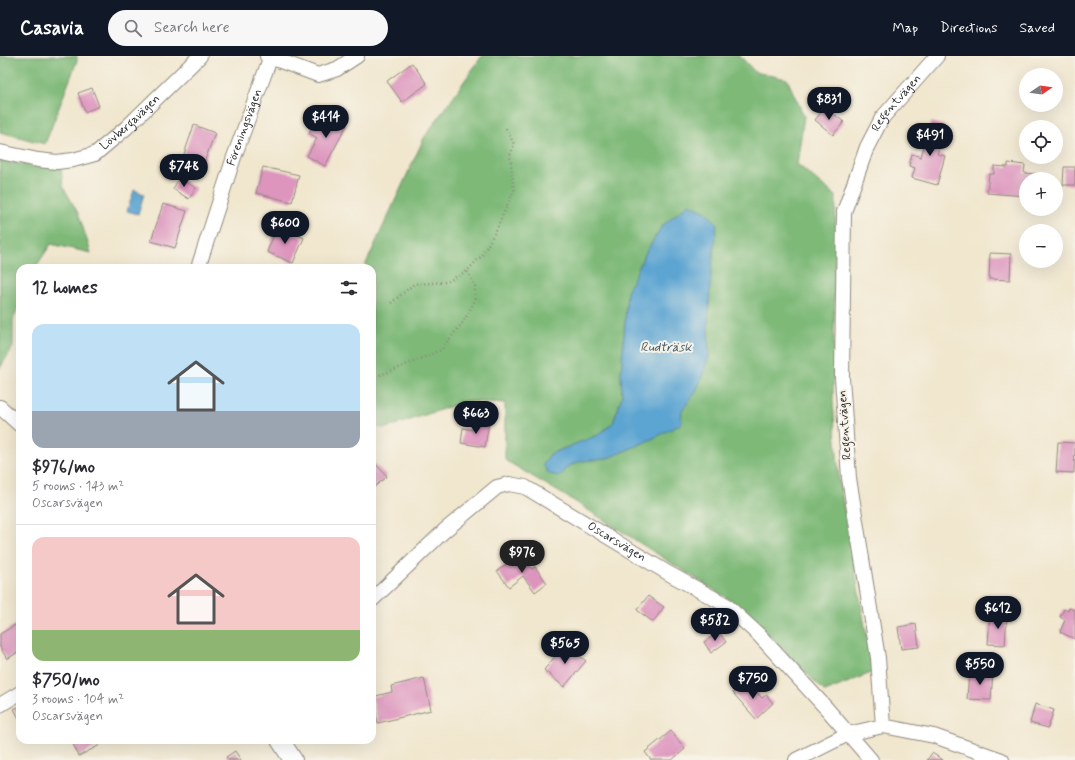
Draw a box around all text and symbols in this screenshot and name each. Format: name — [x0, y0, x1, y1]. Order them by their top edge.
search box — [108, 10, 388, 46]
text: Casavia — [20, 16, 84, 41]
icon: search — [122, 17, 144, 39]
text: Search here — [154, 18, 229, 38]
text: Map — [892, 19, 918, 37]
text: Directions — [940, 19, 998, 37]
text: Saved — [1020, 19, 1055, 37]
north arrow — [1019, 68, 1063, 112]
map controls — [1019, 68, 1063, 268]
street label: Regentvägen — [868, 71, 925, 134]
street label: Föreningsvägen — [224, 87, 266, 168]
pin: $831 — [805, 87, 853, 121]
street label: Lövbergavägen — [97, 91, 163, 154]
text: $831 — [816, 91, 842, 108]
pin: $414 — [302, 105, 350, 139]
text: $414 — [312, 109, 340, 126]
button: locate — [1019, 120, 1063, 164]
pin: $491 — [906, 123, 954, 157]
text: $491 — [916, 127, 944, 144]
pin: $748 — [160, 154, 208, 188]
text: $748 — [169, 158, 199, 175]
button: + — [1019, 172, 1063, 216]
pin: $600 — [261, 211, 309, 245]
text: $600 — [270, 215, 300, 232]
button: − — [1019, 224, 1063, 268]
text: 12 homes — [32, 277, 98, 299]
icon: filters — [338, 277, 360, 299]
water label: Rudträsk — [640, 339, 692, 356]
icon: home — [160, 350, 232, 422]
street label: Regentvägen — [835, 389, 856, 460]
pin: $663 — [452, 401, 500, 435]
text: $663 — [463, 405, 489, 422]
text: $976/mo — [32, 456, 95, 478]
text: 5 rooms · 143 m² — [32, 478, 124, 495]
text: Oscarsvägen — [32, 495, 103, 512]
street label: Oscarsvägen — [584, 518, 649, 566]
pin: $976 — [498, 540, 546, 574]
text: $976 — [509, 544, 535, 561]
icon: home — [160, 563, 232, 635]
pin: $612 — [974, 596, 1022, 630]
text: $612 — [984, 600, 1012, 617]
pin: $582 — [691, 608, 739, 642]
text: $582 — [700, 612, 730, 629]
pin: $565 — [541, 631, 589, 665]
text: $565 — [550, 635, 580, 652]
pin: $550 — [956, 652, 1004, 686]
text: $550 — [965, 656, 995, 673]
pin: $750 — [729, 666, 777, 700]
text: $750/mo — [32, 669, 100, 691]
text: $750 — [738, 670, 768, 687]
text: 3 rooms · 104 m² — [32, 691, 124, 708]
text: Oscarsvägen — [32, 708, 103, 725]

